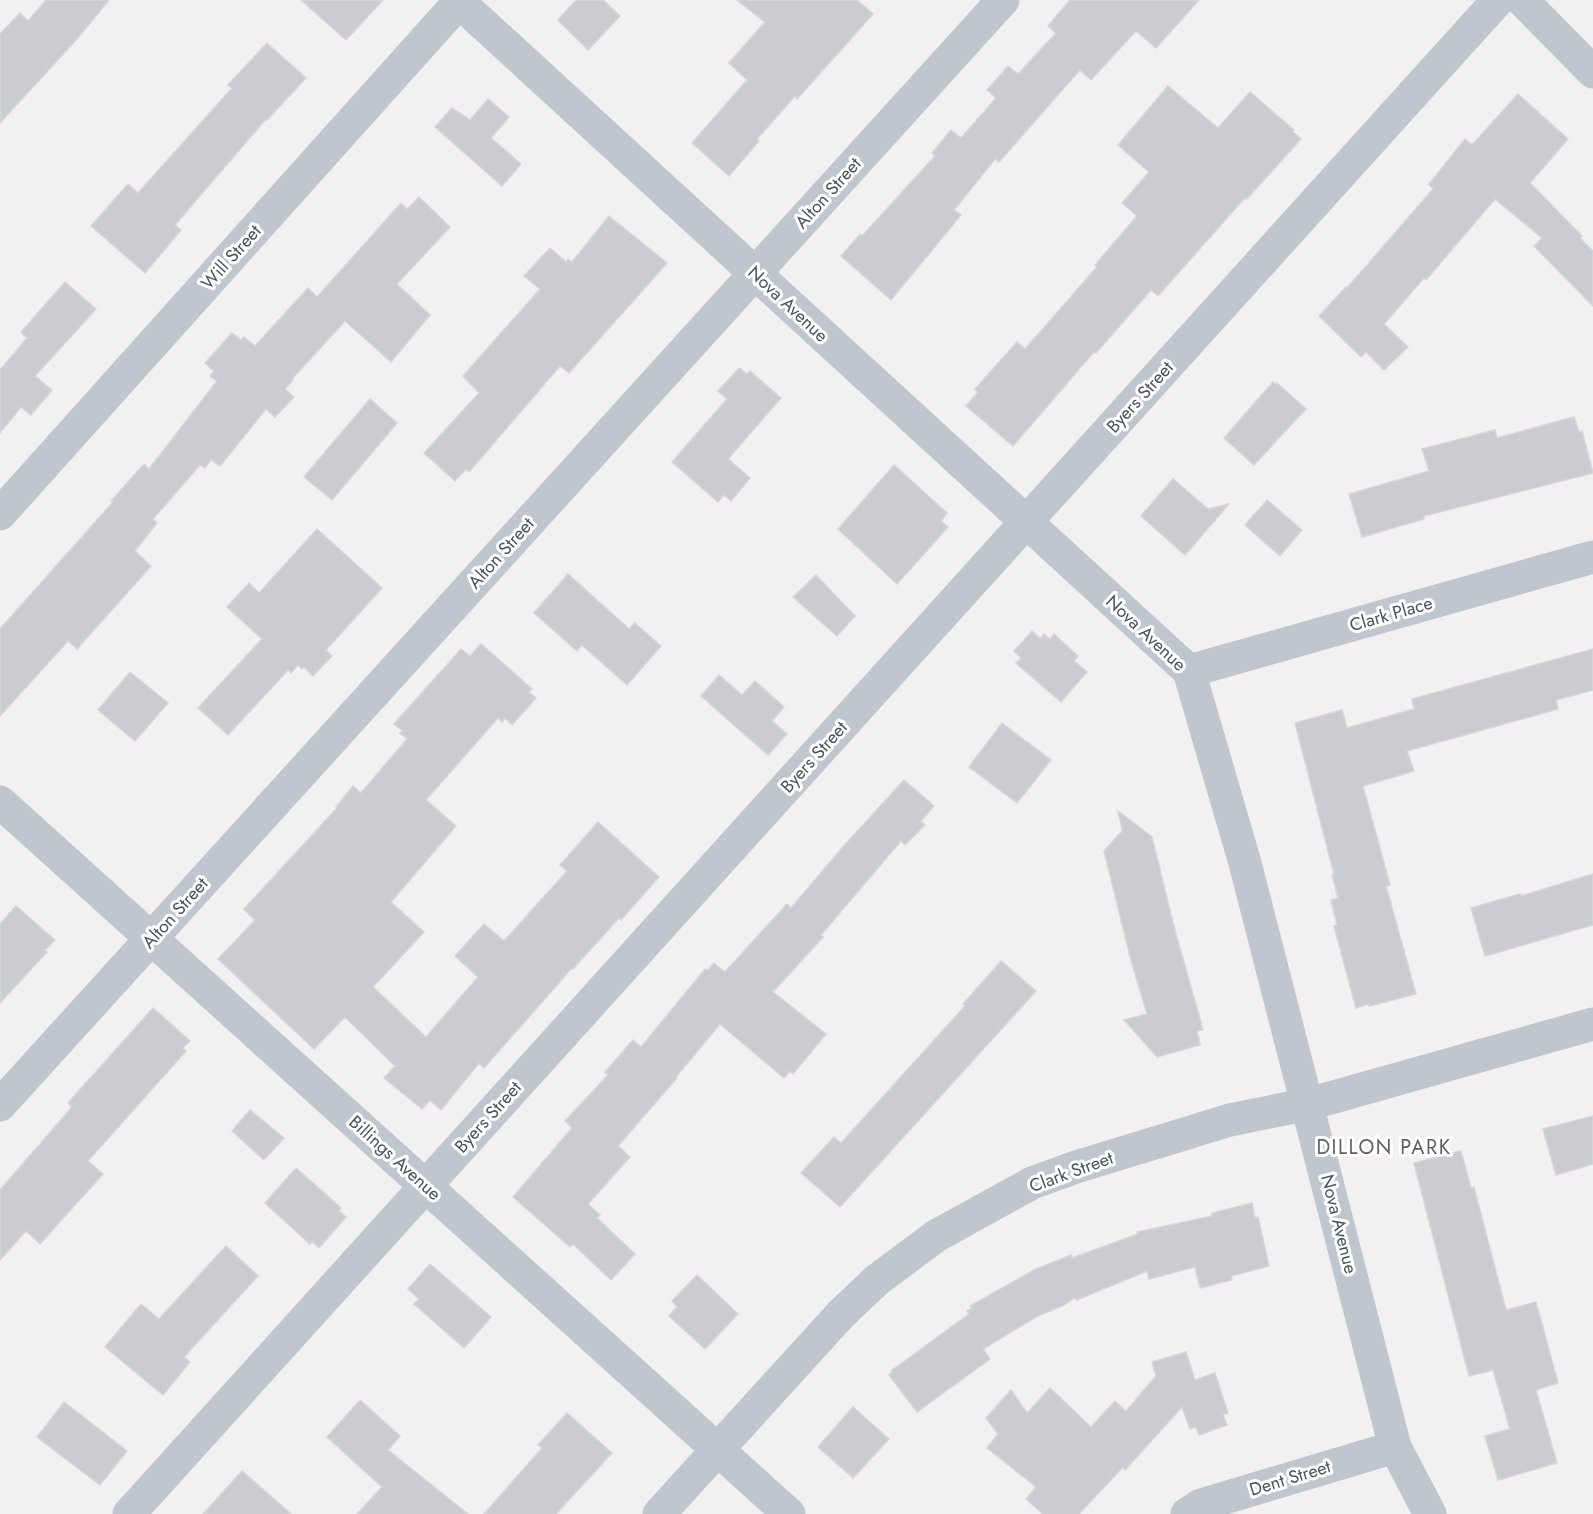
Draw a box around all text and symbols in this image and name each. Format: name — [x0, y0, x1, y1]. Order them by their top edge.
street label: Alton Street — [789, 151, 868, 234]
street label: Will Street — [195, 218, 268, 295]
street label: Nova Avenue — [742, 260, 834, 348]
street label: Byers Street — [1101, 355, 1180, 439]
street label: Alton Street — [462, 511, 541, 594]
street label: Nova Avenue — [1100, 589, 1192, 677]
street label: Clark Place — [1346, 590, 1436, 638]
street label: Byers Street — [775, 715, 854, 799]
street label: Alton Street — [136, 871, 215, 954]
street label: Byers Street — [449, 1075, 528, 1159]
street label: Billings Avenue — [343, 1109, 447, 1207]
district label: DILLON PARK — [1317, 1133, 1451, 1162]
street label: Clark Street — [1025, 1145, 1117, 1199]
street label: Nova Avenue — [1314, 1172, 1364, 1276]
street label: Dent Street — [1246, 1453, 1334, 1503]

